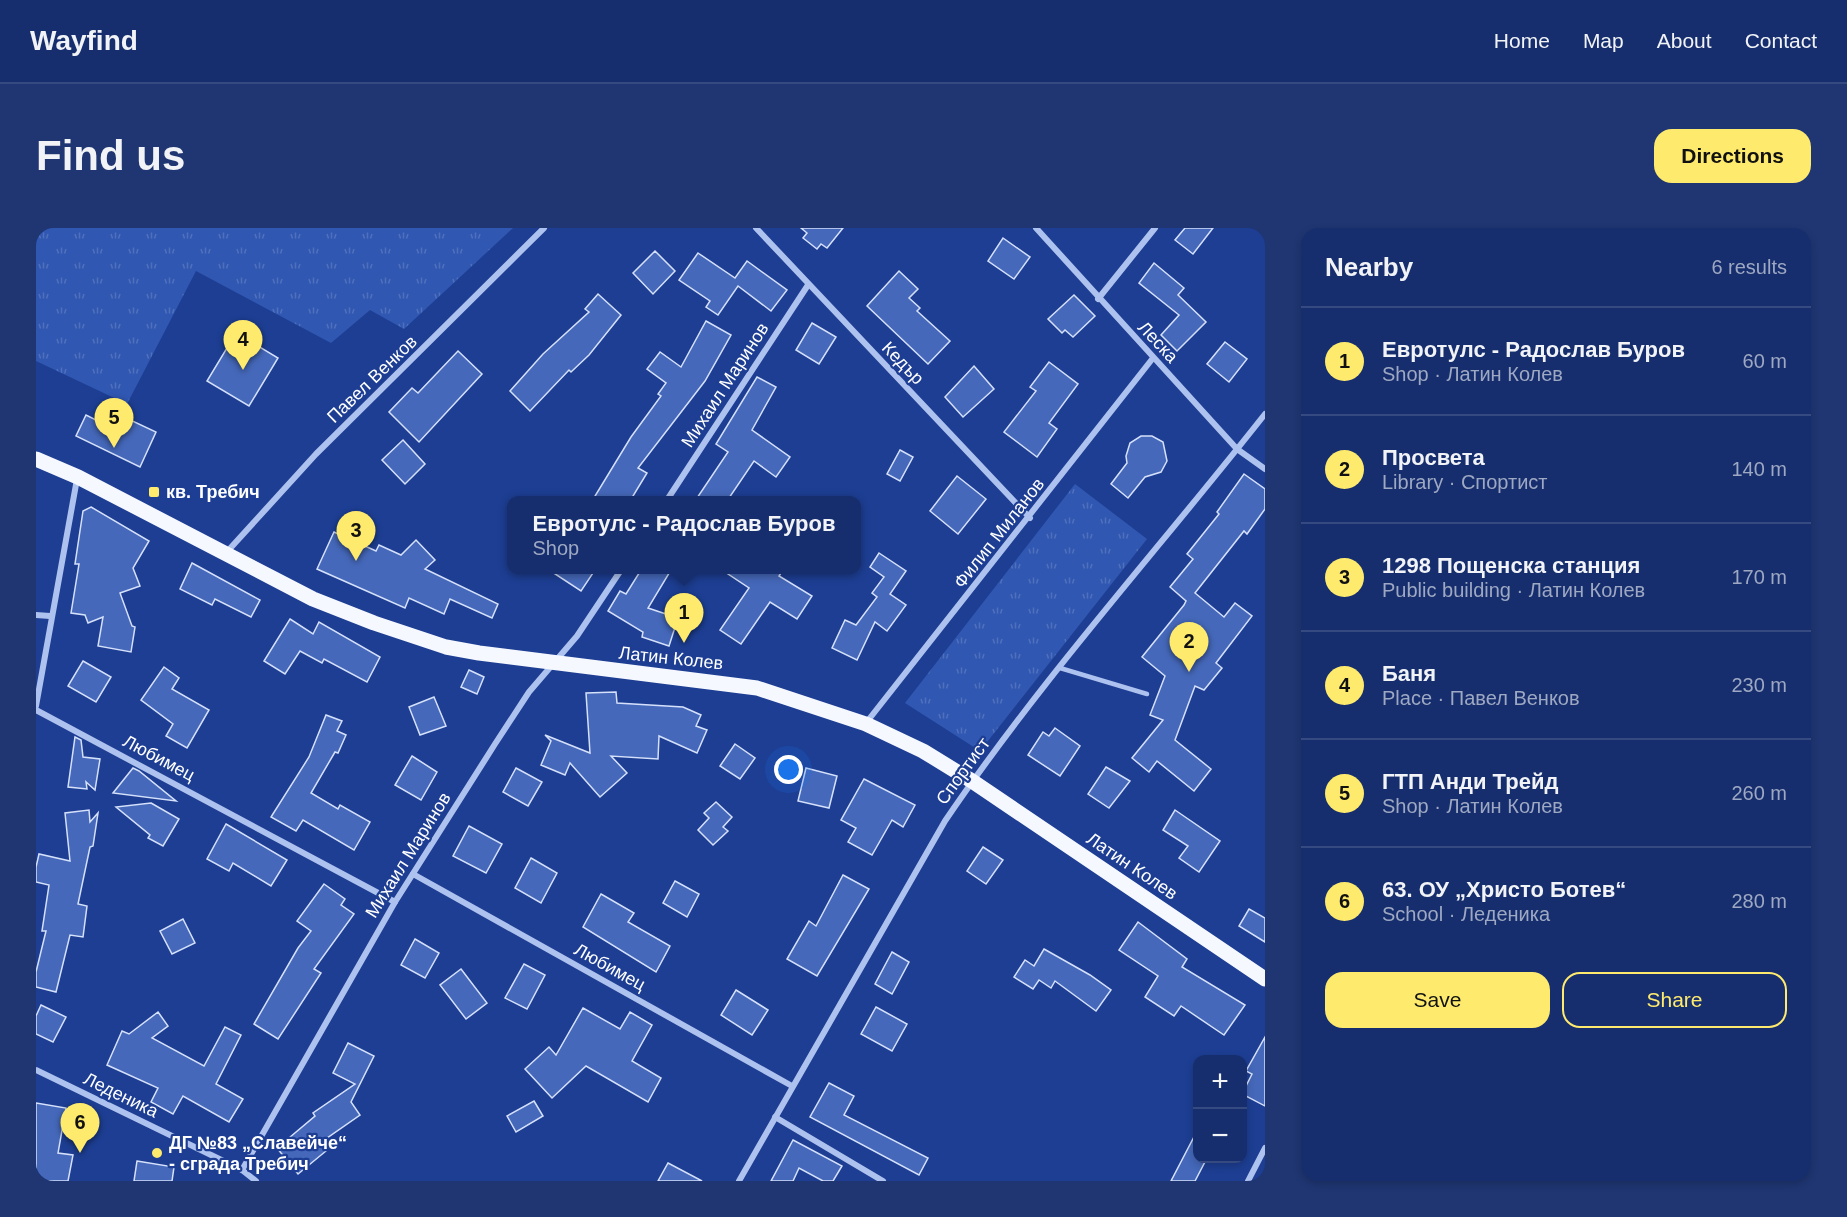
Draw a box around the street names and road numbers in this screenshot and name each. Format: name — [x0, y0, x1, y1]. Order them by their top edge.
street label: Леска — [1134, 317, 1183, 367]
street label: Михаил Маринов — [677, 319, 773, 451]
street label: Павел Венков — [323, 331, 421, 427]
street label: Кедър — [878, 338, 928, 388]
street label: Филип Миланов — [950, 474, 1048, 592]
street label: Латин Колев — [618, 643, 724, 673]
street label: Любимец — [120, 731, 198, 785]
street label: Спортист — [932, 734, 994, 808]
street label: Михаил Маринов — [361, 789, 455, 921]
street label: Латин Колев — [1083, 828, 1181, 904]
street label: Любимец — [571, 939, 649, 995]
street label: Леденика — [81, 1068, 162, 1122]

